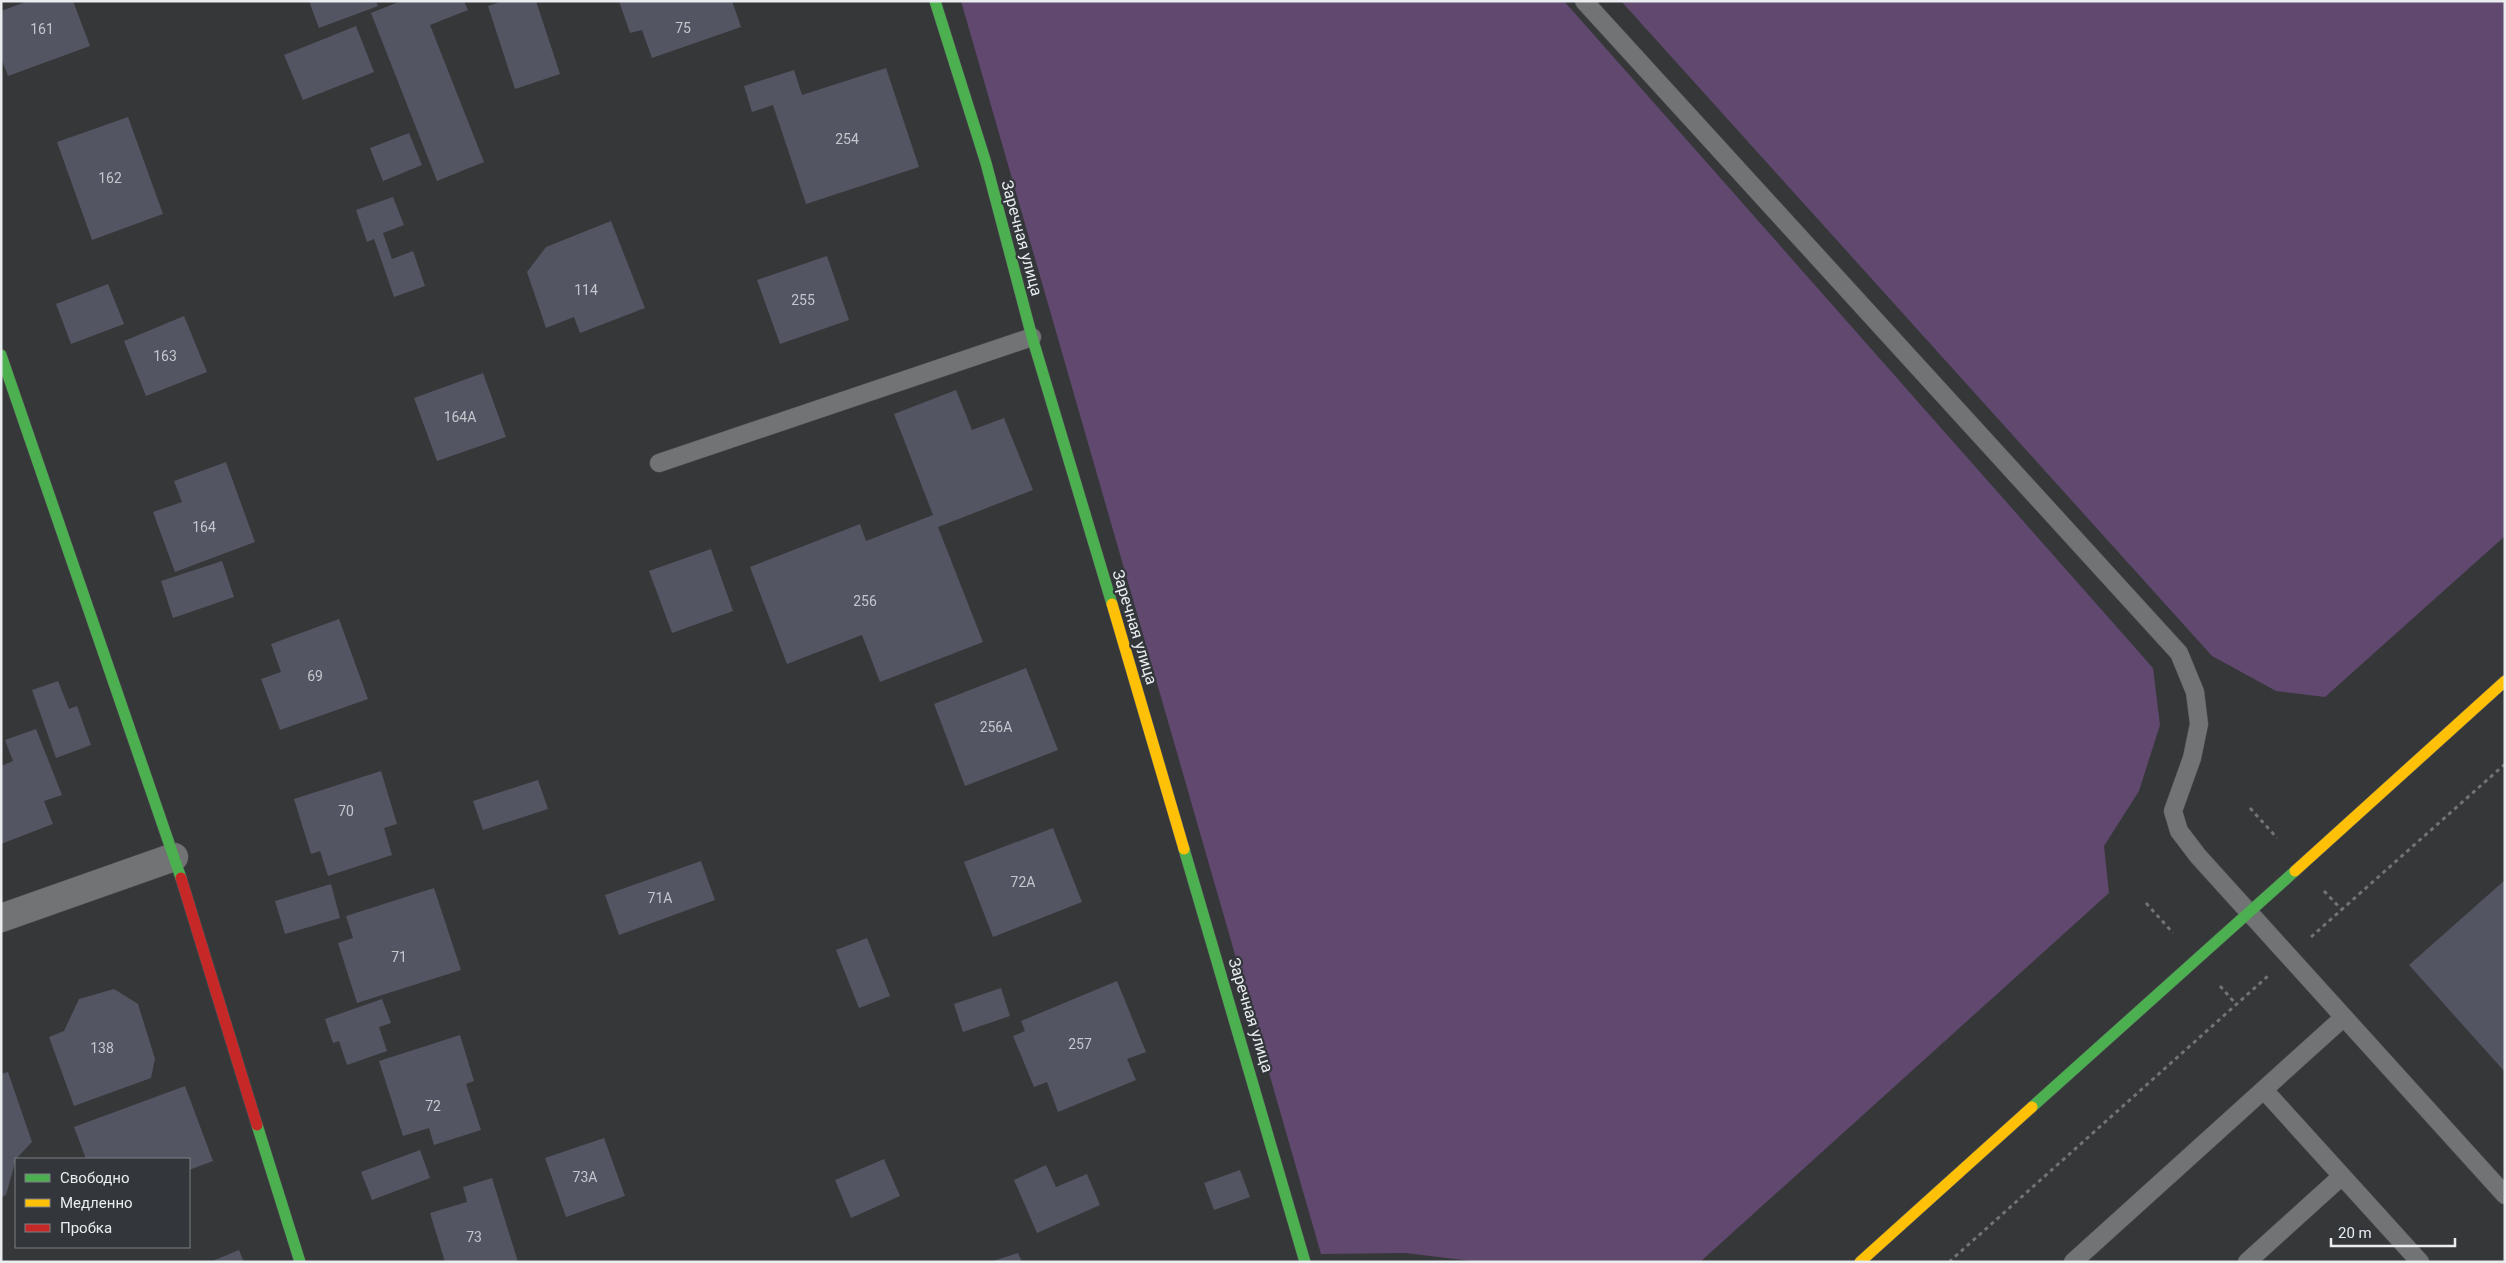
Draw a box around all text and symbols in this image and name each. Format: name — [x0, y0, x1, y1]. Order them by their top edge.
house number: 75 — [675, 20, 691, 36]
house number: 161 — [30, 21, 54, 37]
house number: 254 — [835, 131, 859, 147]
house number: 162 — [98, 170, 122, 186]
street label: Заречная улица — [997, 178, 1047, 298]
house number: 114 — [574, 282, 598, 298]
house number: 255 — [791, 292, 815, 308]
house number: 163 — [153, 348, 177, 364]
house number: 164А — [444, 409, 476, 425]
house number: 164 — [192, 519, 216, 535]
street label: Заречная улица — [1109, 567, 1161, 687]
house number: 256 — [853, 593, 877, 609]
house number: 69 — [307, 668, 323, 684]
house number: 256А — [980, 719, 1012, 735]
house number: 70 — [338, 803, 354, 819]
house number: 72А — [1011, 874, 1035, 890]
house number: 71А — [648, 890, 672, 906]
house number: 71 — [391, 949, 407, 965]
street label: Заречная улица — [1225, 955, 1277, 1075]
house number: 257 — [1068, 1036, 1092, 1052]
house number: 138 — [90, 1040, 114, 1056]
house number: 72 — [425, 1098, 441, 1114]
legend — [15, 1158, 190, 1248]
text: Свободно — [60, 1169, 129, 1187]
house number: 73А — [573, 1169, 597, 1185]
text: Медленно — [60, 1194, 133, 1212]
scale bar — [2331, 1216, 2455, 1248]
text: Пробка — [60, 1219, 112, 1237]
text: 20 m — [2338, 1224, 2372, 1242]
house number: 73 — [466, 1229, 482, 1245]

